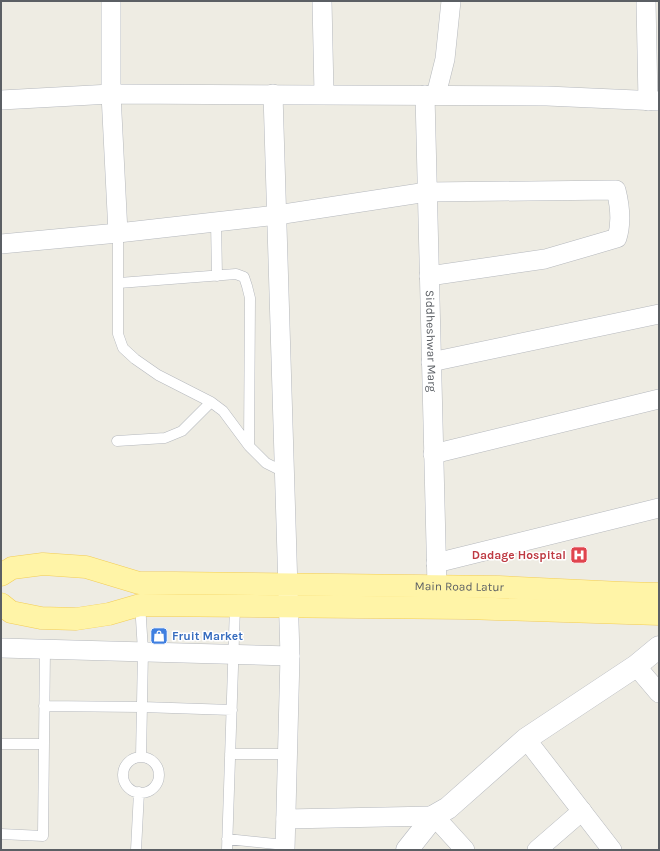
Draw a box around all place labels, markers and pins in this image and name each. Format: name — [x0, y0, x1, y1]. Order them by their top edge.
hospital icon: Dadage Hospital — [569, 545, 589, 565]
place label: Dadage Hospital — [472, 548, 566, 562]
shop icon: Fruit Market — [149, 626, 169, 646]
place label: Fruit Market — [172, 629, 243, 643]

